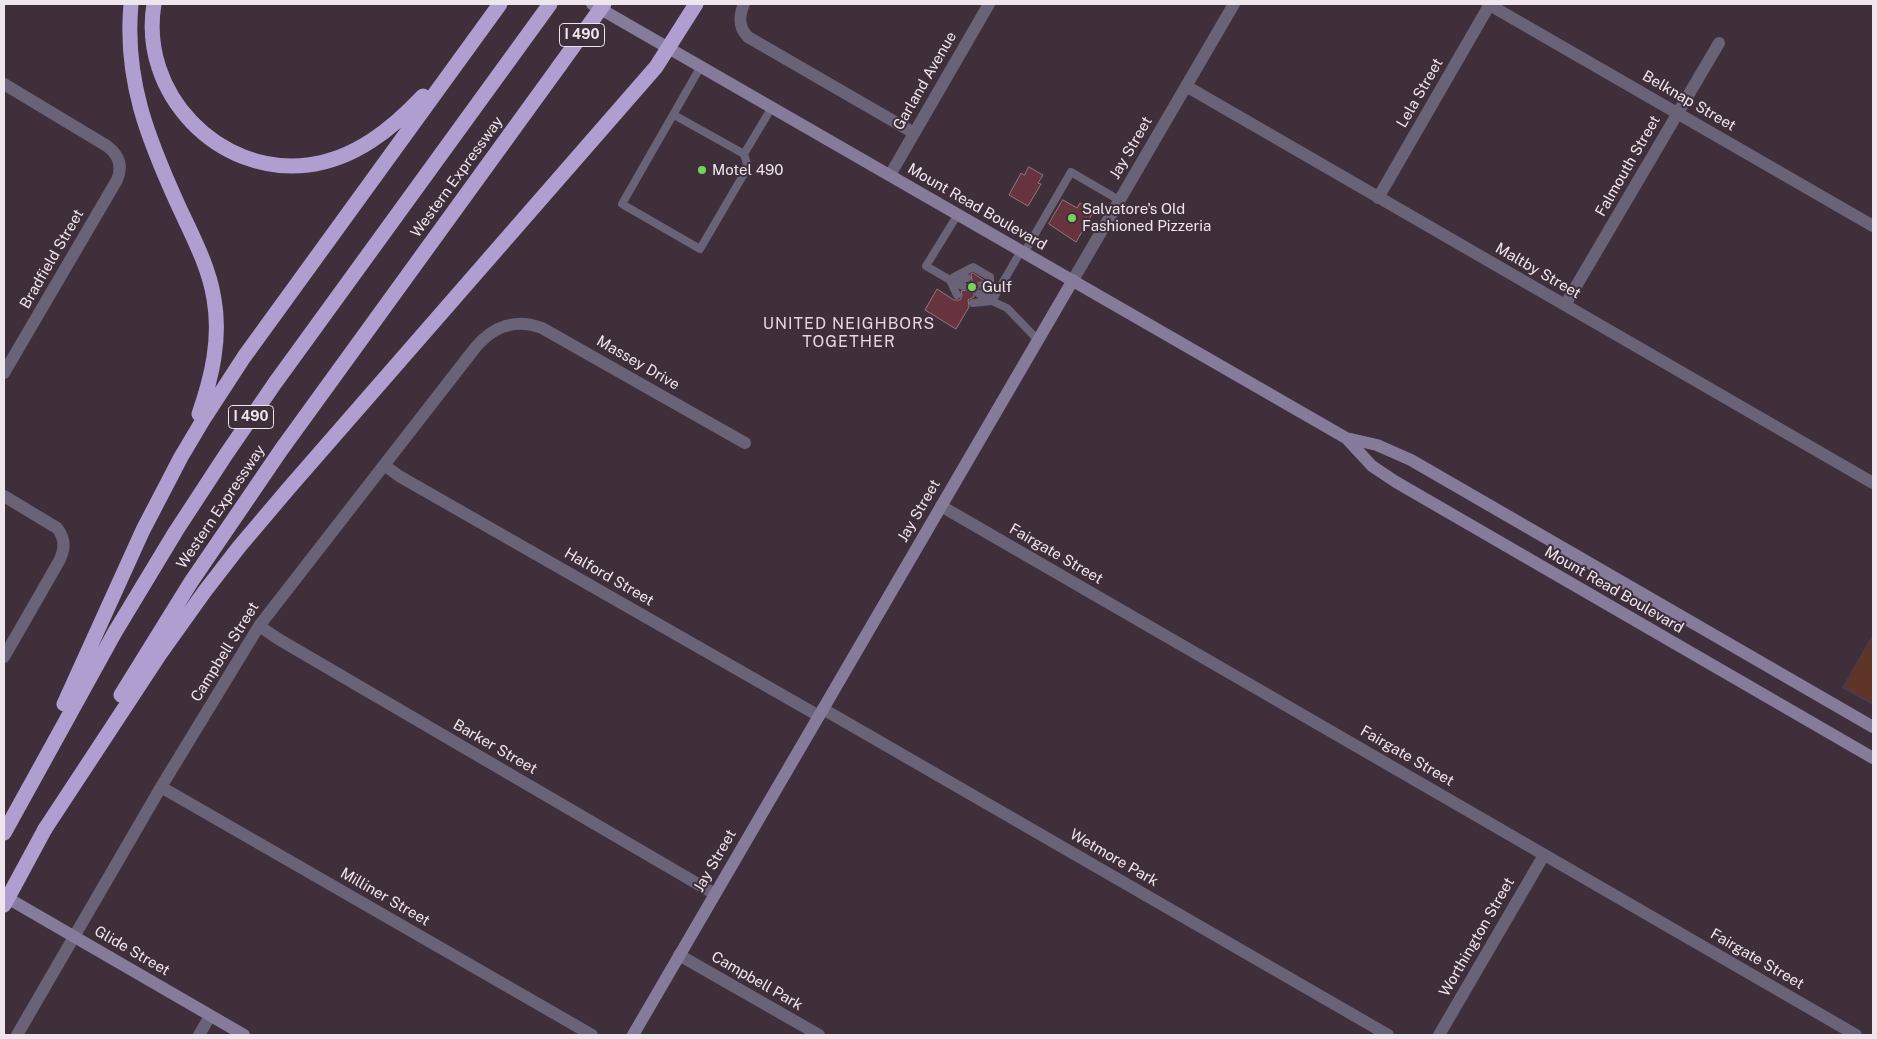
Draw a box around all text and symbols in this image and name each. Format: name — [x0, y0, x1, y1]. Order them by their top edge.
road number: I 490 — [560, 24, 604, 46]
street label: Garland Avenue — [890, 29, 960, 133]
street label: Lela Street — [1393, 55, 1447, 131]
street label: Belknap Street — [1639, 67, 1739, 135]
street label: Falmouth Street — [1592, 112, 1664, 220]
street label: Western Expressway — [407, 113, 507, 241]
street label: Jay Street — [1106, 113, 1156, 183]
street label: Mount Read Boulevard — [904, 160, 1050, 254]
place label: Motel 490 — [712, 161, 784, 179]
marker: Motel 490 — [696, 164, 708, 176]
place label: Salvatore's Old Fashioned Pizzeria — [1082, 200, 1211, 235]
street label: Bradfield Street — [16, 206, 88, 312]
marker: Salvatore's Old Fashioned Pizzeria — [1066, 212, 1078, 224]
street label: Maltby Street — [1492, 239, 1584, 303]
place label: Gulf — [982, 278, 1012, 296]
marker: Gulf — [966, 281, 978, 293]
district label: UNITED NEIGHBORS TOGETHER — [761, 314, 937, 352]
street label: Massey Drive — [593, 332, 683, 394]
road number: I 490 — [228, 406, 274, 428]
street label: Western Expressway — [173, 442, 269, 572]
street label: Jay Street — [894, 476, 944, 546]
street label: Fairgate Street — [1006, 520, 1106, 588]
street label: Mount Read Boulevard — [1541, 543, 1687, 637]
street label: Halford Street — [561, 544, 657, 610]
street label: Campbell Street — [187, 599, 263, 705]
street label: Barker Street — [450, 716, 540, 778]
street label: Fairgate Street — [1357, 722, 1457, 790]
street label: Wetmore Park — [1067, 825, 1161, 891]
street label: Jay Street — [690, 826, 740, 896]
street label: Milliner Street — [337, 864, 433, 930]
street label: Worthington Street — [1436, 874, 1518, 1000]
street label: Glide Street — [91, 922, 173, 980]
street label: Fairgate Street — [1707, 925, 1807, 993]
street label: Campbell Park — [708, 948, 806, 1014]

